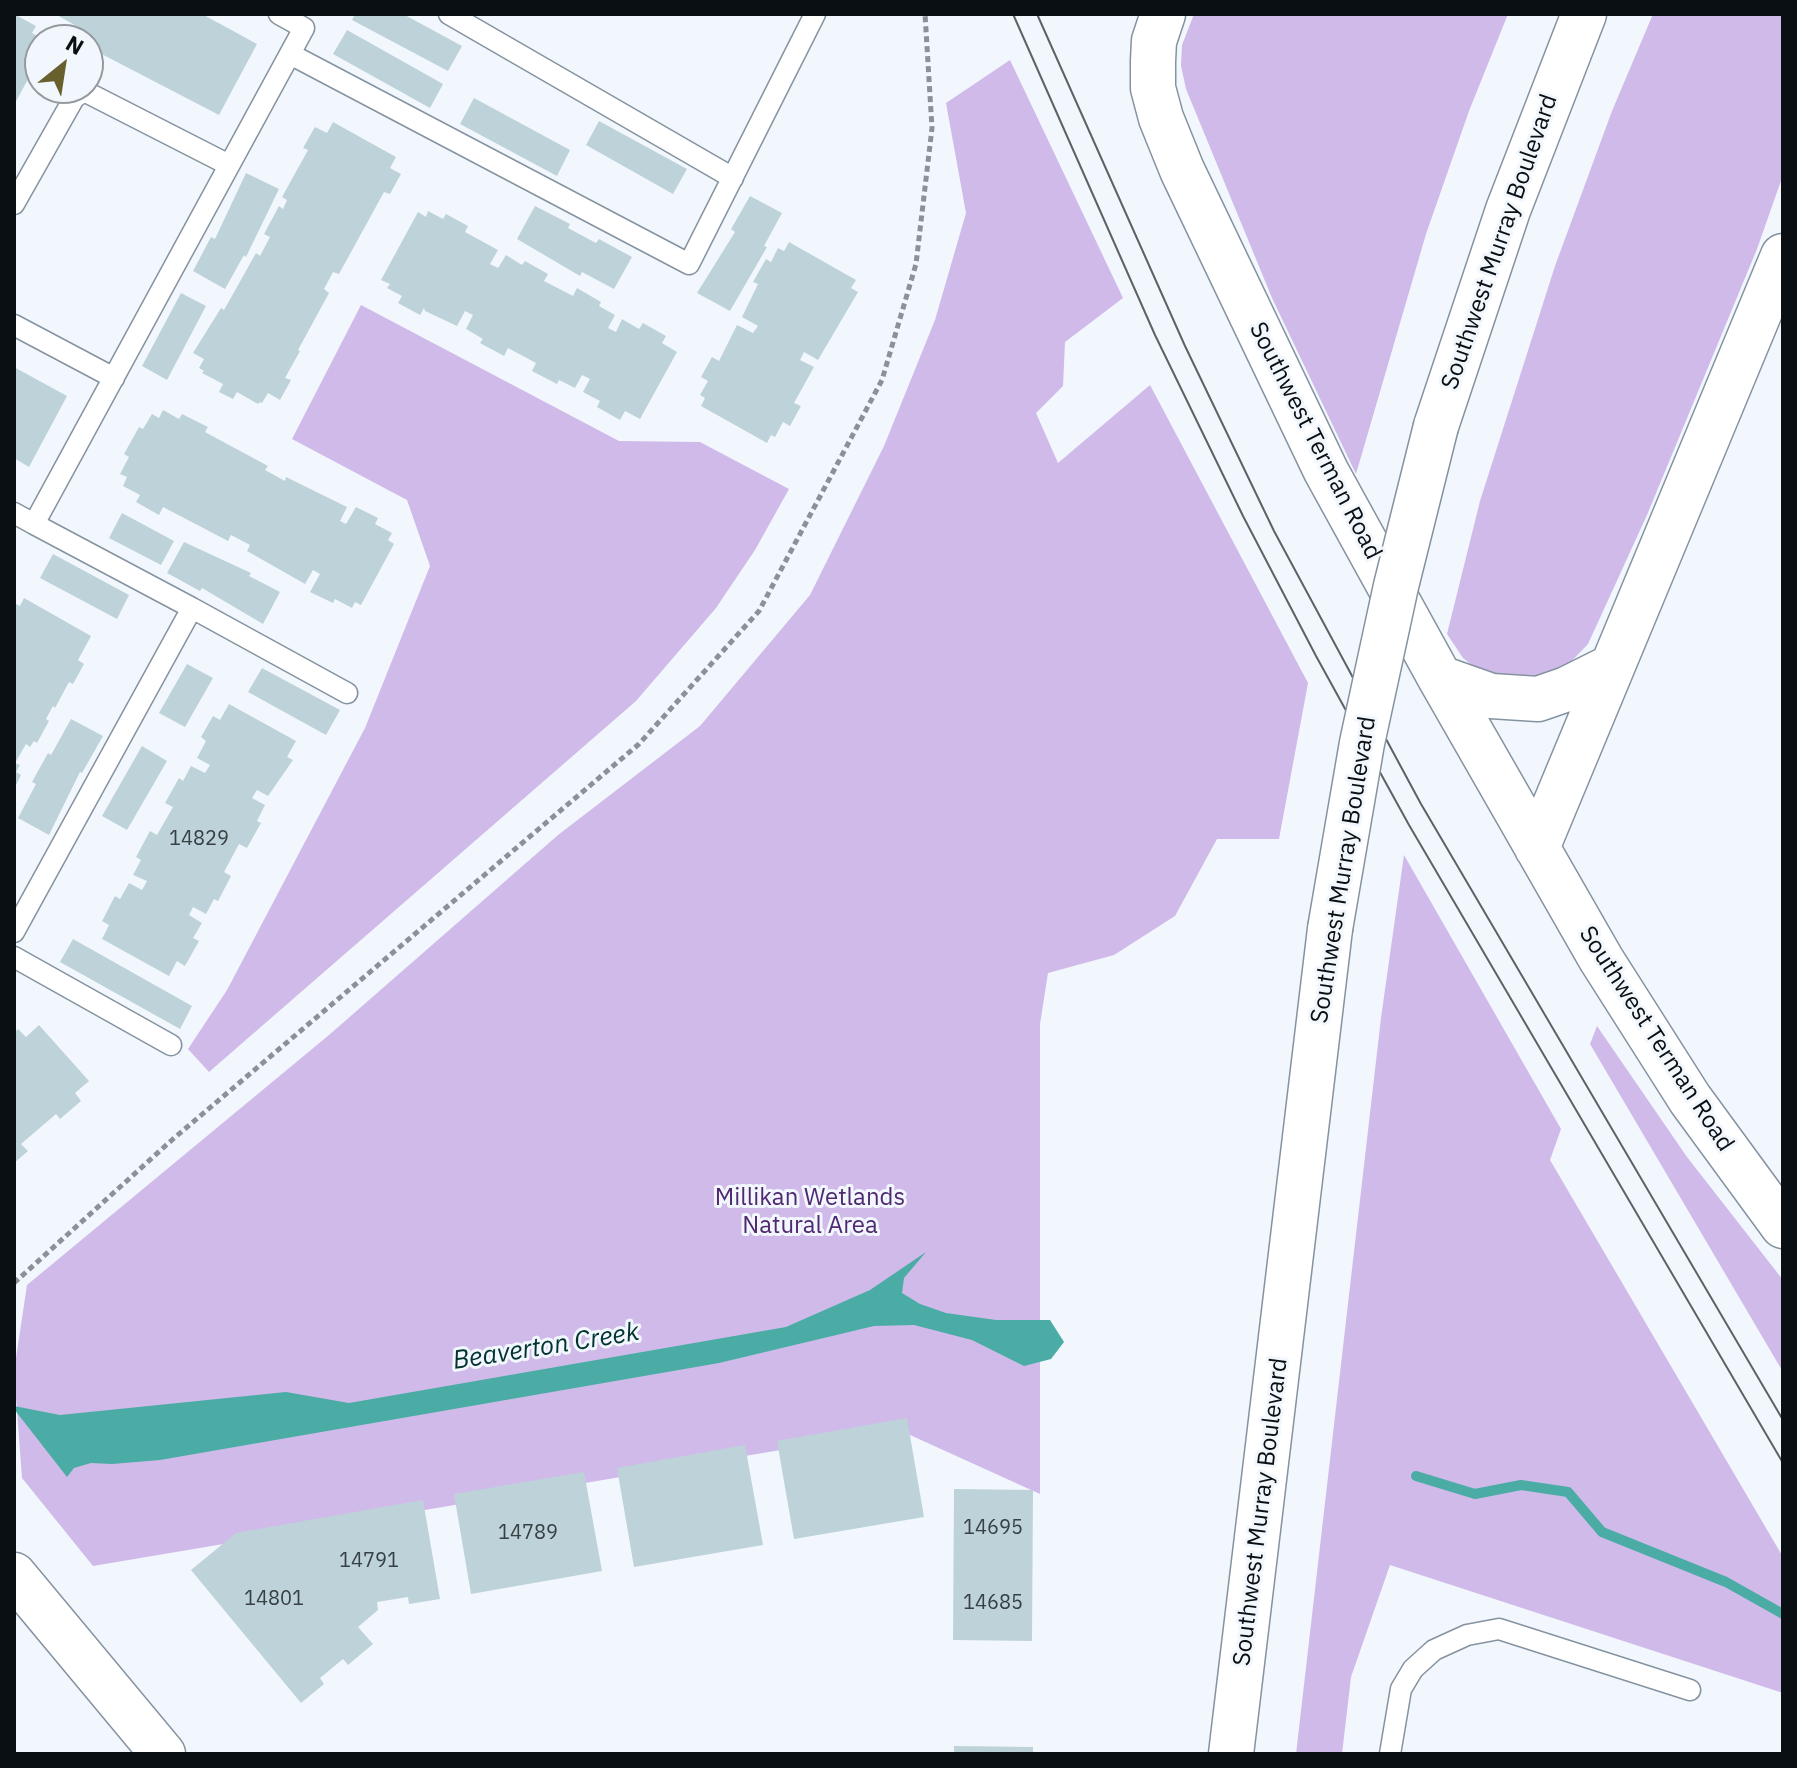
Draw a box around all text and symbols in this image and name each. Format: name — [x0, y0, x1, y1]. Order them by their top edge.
north arrow — [24, 24, 104, 104]
text: N — [61, 28, 89, 61]
street label: Southwest Murray Boulevard — [1436, 91, 1564, 393]
street label: Southwest Terman Road — [1243, 318, 1387, 564]
street label: Southwest Murray Boulevard — [1306, 715, 1382, 1025]
house number: 14829 — [169, 827, 229, 851]
street label: Southwest Terman Road — [1572, 921, 1740, 1157]
park label: Millikan Wetlands Natural Area — [715, 1184, 905, 1240]
water label: Beaverton Creek — [451, 1317, 641, 1377]
street label: Southwest Murray Boulevard — [1228, 1356, 1294, 1668]
house number: 14695 — [963, 1516, 1023, 1540]
house number: 14789 — [498, 1521, 558, 1545]
house number: 14791 — [339, 1549, 399, 1573]
house number: 14801 — [244, 1587, 304, 1611]
house number: 14685 — [963, 1591, 1023, 1615]

